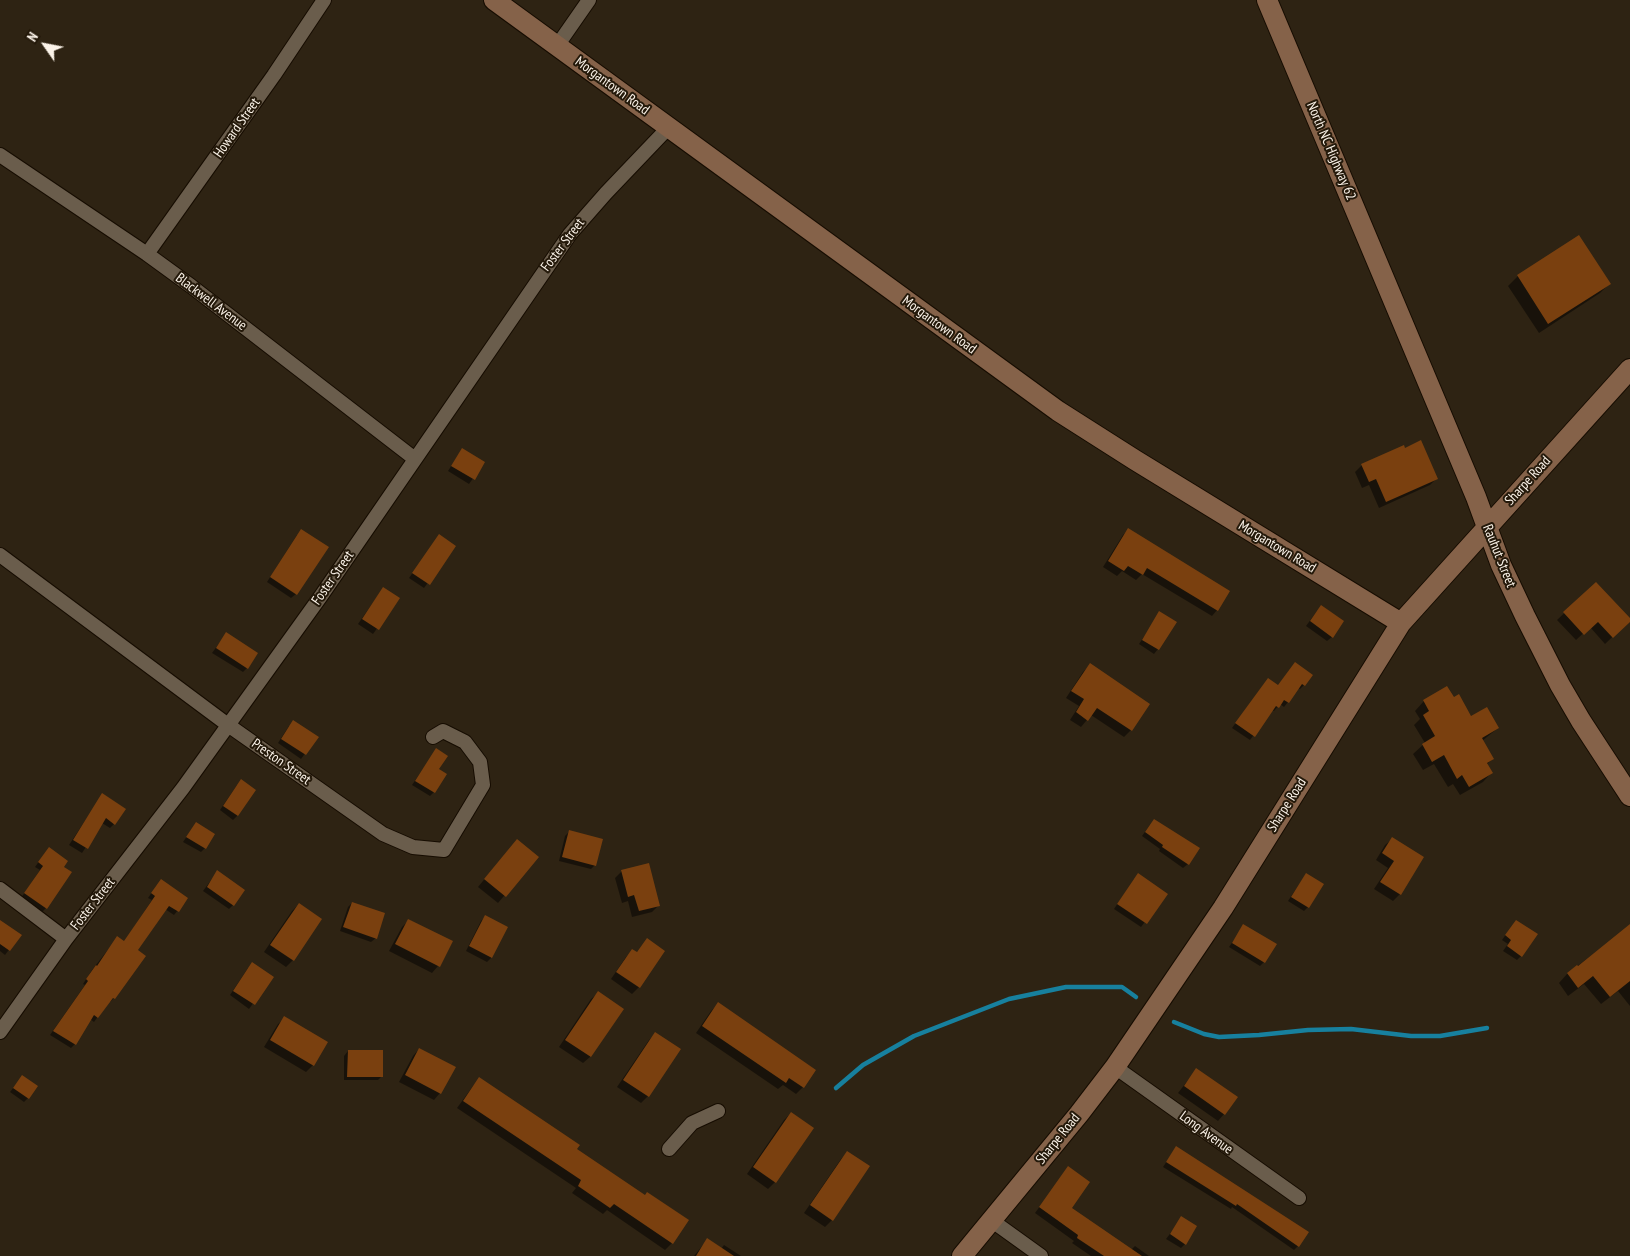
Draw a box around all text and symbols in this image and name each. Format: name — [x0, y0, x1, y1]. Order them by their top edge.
north arrow — [20, 20, 70, 70]
text: N — [23, 29, 42, 45]
street label: Morgantown Road — [572, 53, 652, 119]
street label: Howard Street — [210, 95, 264, 161]
street label: North NC Highway 62 — [1303, 99, 1359, 203]
street label: Foster Street — [538, 215, 588, 275]
street label: Blackwell Avenue — [172, 270, 250, 334]
street label: Morgantown Road — [899, 292, 979, 358]
street label: Sharpe Road — [1502, 453, 1554, 509]
street label: Morgantown Road — [1235, 517, 1319, 577]
street label: Rauhut Street — [1479, 522, 1519, 590]
street label: Foster Street — [308, 548, 358, 608]
street label: Preston Street — [248, 736, 314, 788]
street label: Sharpe Road — [1264, 775, 1310, 835]
street label: Foster Street — [67, 874, 119, 934]
street label: Long Avenue — [1176, 1108, 1236, 1158]
street label: Sharpe Road — [1032, 1110, 1084, 1168]

